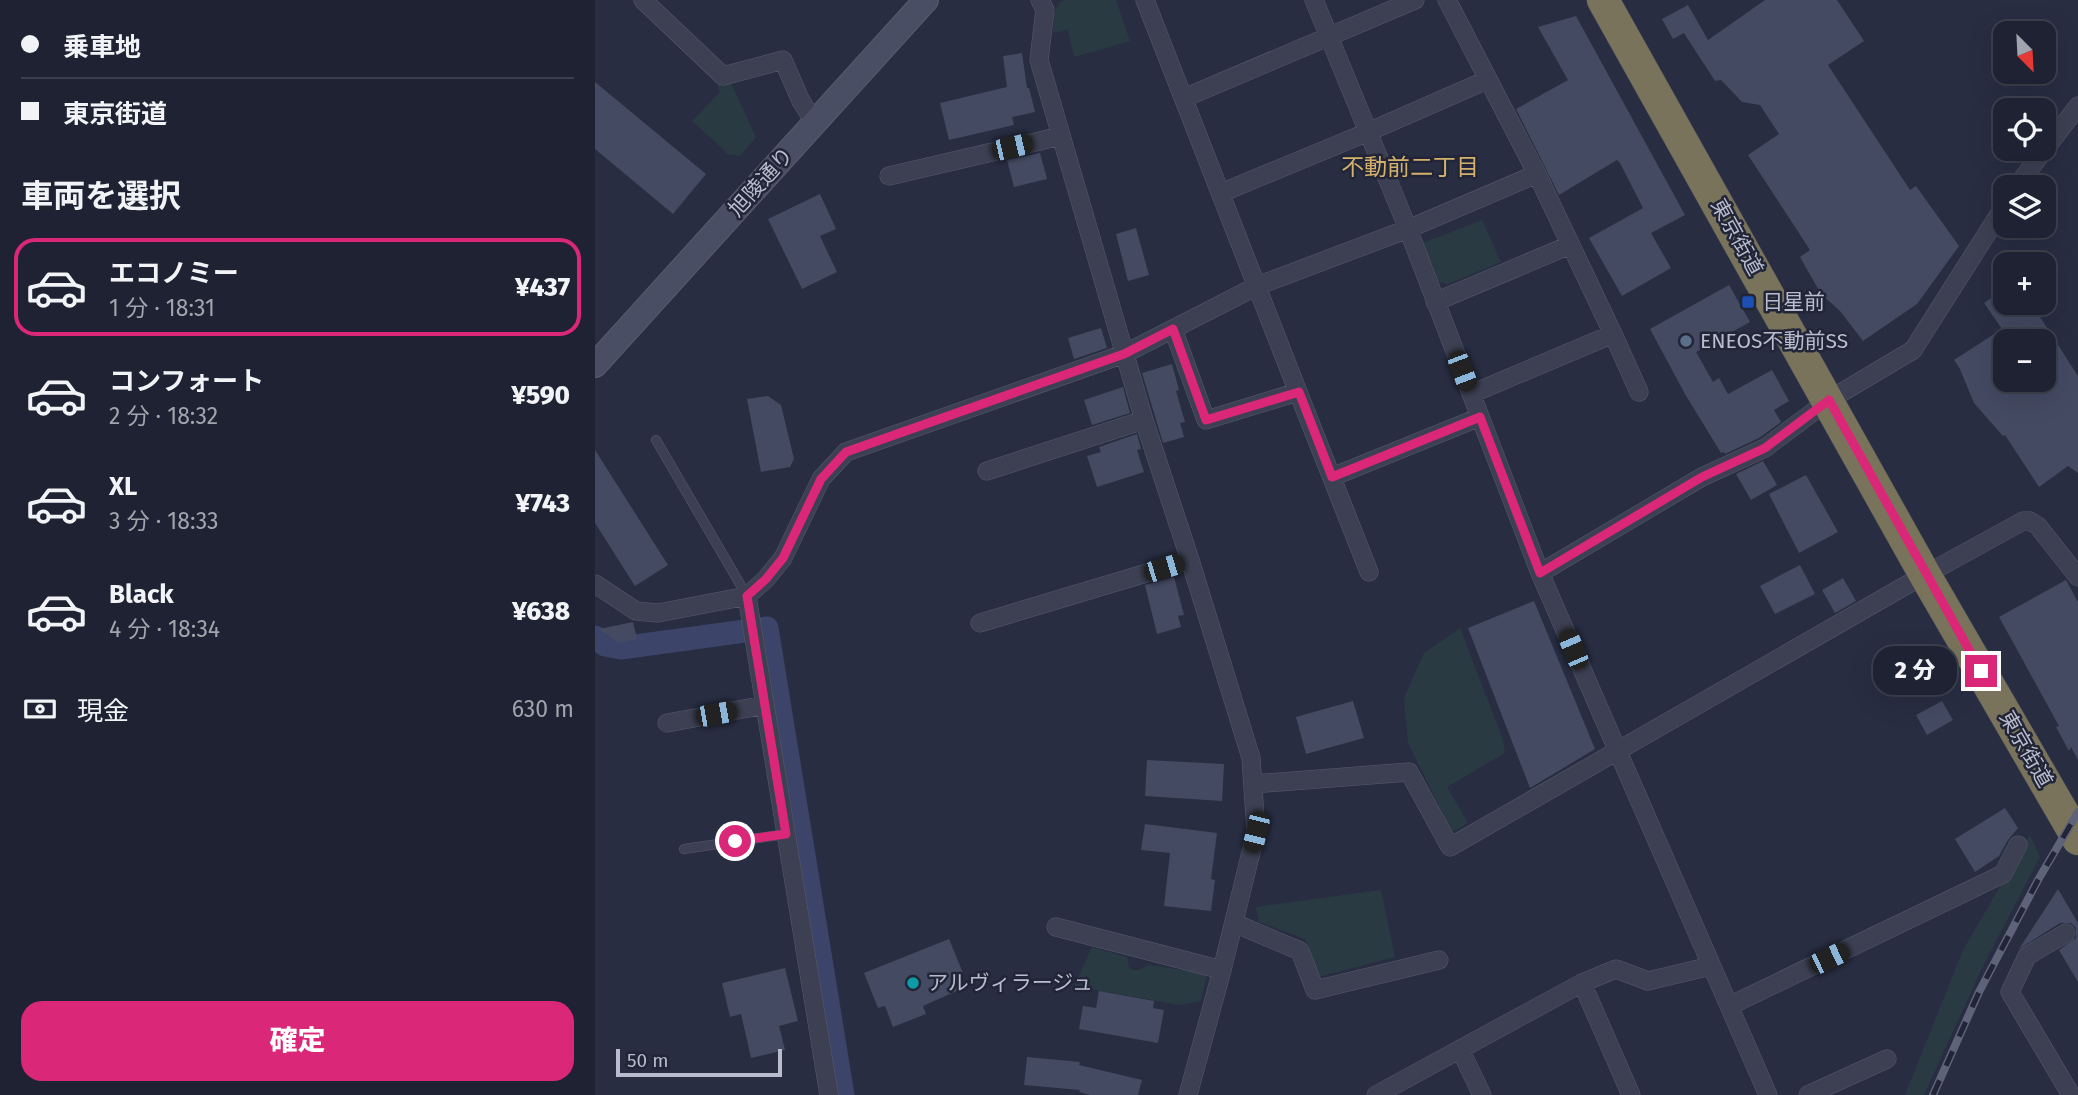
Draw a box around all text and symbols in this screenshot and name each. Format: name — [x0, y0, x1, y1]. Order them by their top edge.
north arrow — [1993, 21, 2056, 84]
map controls — [1993, 21, 2056, 392]
text: 乗車地 — [63, 32, 141, 63]
button: locate — [1993, 98, 2056, 161]
text: 東京街道 — [63, 99, 167, 130]
car — [990, 132, 1035, 162]
street label: 旭陵通り — [723, 142, 799, 222]
district label: 不動前二丁目 — [1341, 153, 1479, 181]
button: layers — [1993, 175, 2056, 238]
text: 車両を選択 — [21, 177, 181, 215]
street label: 東京街道 — [1705, 194, 1769, 280]
button: + — [1993, 252, 2056, 315]
icon: car — [25, 256, 88, 319]
text: エコノミー — [109, 258, 239, 289]
text: ¥437 — [515, 272, 570, 303]
place label: 日星前 — [1762, 289, 1825, 315]
text: 1 分 · 18:31 — [109, 294, 215, 322]
marker: 日星前 — [1740, 294, 1756, 310]
place label: ENEOS不動前SS — [1700, 328, 1848, 354]
button: − — [1993, 329, 2056, 392]
marker: ENEOS不動前SS — [1678, 333, 1694, 349]
car — [1445, 348, 1480, 394]
icon: car — [25, 364, 88, 427]
text: コンフォート — [109, 366, 264, 397]
text: ¥590 — [511, 380, 570, 411]
text: 2 分 · 18:32 — [109, 402, 218, 430]
text: XL — [109, 471, 137, 502]
icon: car — [25, 472, 88, 535]
text: ¥743 — [515, 488, 570, 519]
text: 3 分 · 18:33 — [109, 507, 219, 535]
car — [1141, 552, 1188, 584]
text: Black — [109, 579, 174, 610]
icon: car — [25, 580, 88, 643]
text: ¥638 — [512, 596, 570, 627]
text: 4 分 · 18:34 — [109, 615, 220, 643]
car — [1556, 626, 1591, 672]
callout: 2 分 — [1873, 646, 1957, 696]
route end — [1965, 655, 1997, 687]
text: 2 分 — [1895, 656, 1935, 684]
icon: cash — [21, 690, 59, 728]
text: 630 m — [512, 695, 574, 723]
text: 現金 — [77, 696, 129, 727]
car — [694, 700, 739, 728]
street label: 東京街道 — [1994, 706, 2058, 792]
car — [1241, 809, 1272, 855]
route start — [719, 825, 751, 857]
car — [1806, 939, 1853, 977]
place label: アルヴィラージュ — [927, 970, 1093, 996]
marker: アルヴィラージュ — [905, 975, 921, 991]
button: 確定 — [21, 1001, 574, 1081]
scale bar — [616, 1046, 782, 1078]
text: 50 m — [627, 1049, 668, 1072]

